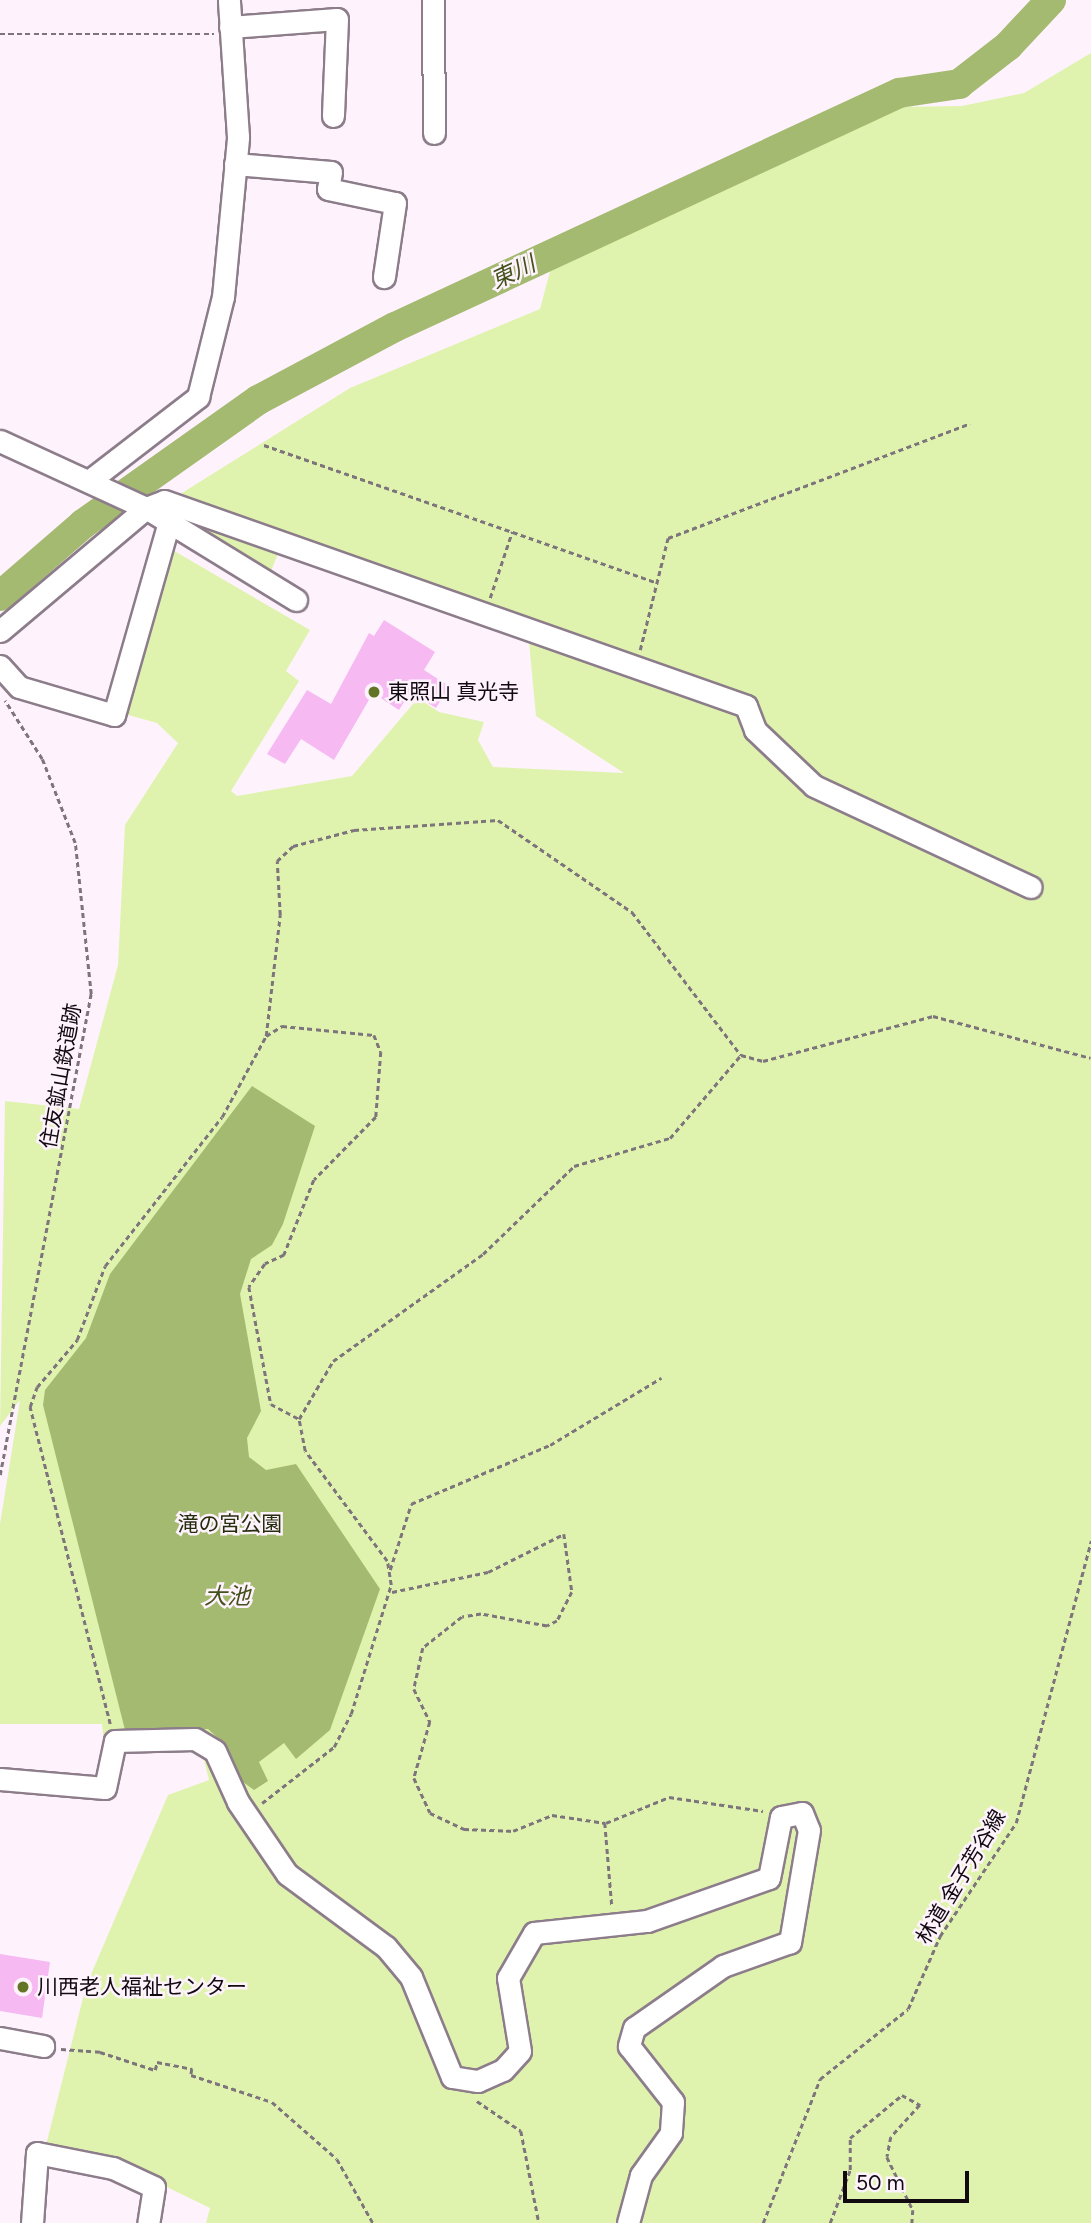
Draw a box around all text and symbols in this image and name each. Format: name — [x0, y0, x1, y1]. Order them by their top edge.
water label: 東川 — [486, 250, 540, 294]
place label: 東照山 真光寺 — [388, 679, 519, 705]
marker: 東照山 真光寺 — [366, 684, 382, 700]
street label: 住友鉱山鉄道跡 — [36, 1001, 86, 1151]
park label: 滝の宮公園 — [178, 1511, 282, 1537]
water label: 大池 — [204, 1582, 250, 1610]
street label: 林道 金子芳谷線 — [911, 1805, 1011, 1949]
place label: 川西老人福祉センター — [37, 1974, 247, 2000]
marker: 川西老人福祉センター — [15, 1979, 31, 1995]
scale bar — [846, 2156, 972, 2200]
text: 50 m — [856, 2170, 905, 2195]

